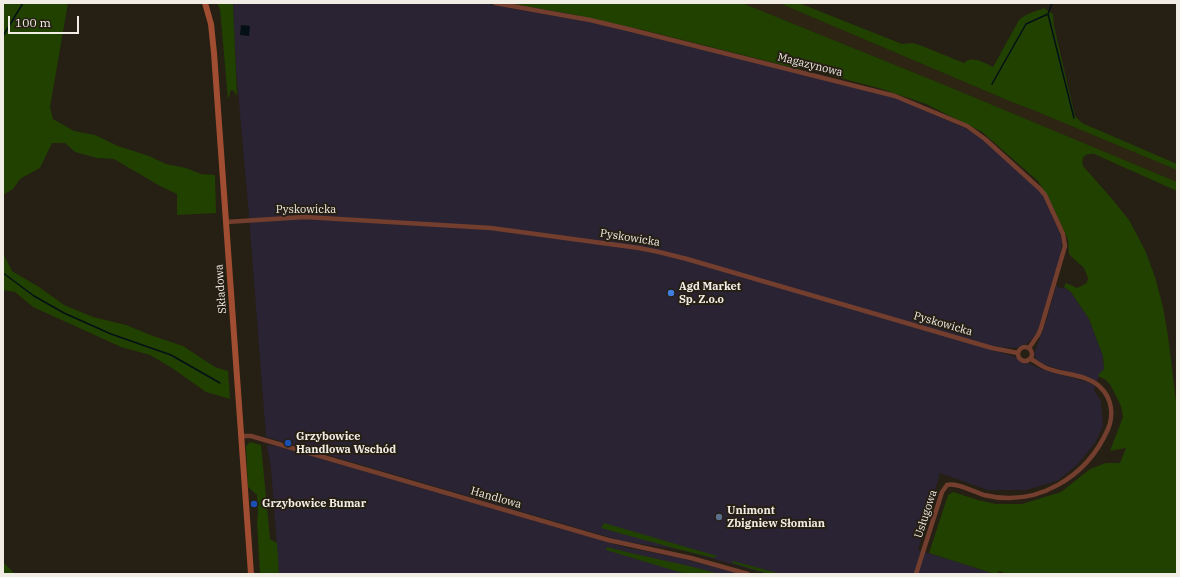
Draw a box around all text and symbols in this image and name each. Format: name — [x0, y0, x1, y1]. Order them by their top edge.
scale bar — [10, 8, 81, 34]
text: 100 m — [15, 15, 51, 30]
street label: Magazynowa — [776, 51, 844, 79]
street label: Pyskowicka — [276, 203, 336, 217]
street label: Pyskowicka — [599, 227, 661, 249]
street label: Składowa — [213, 264, 229, 314]
place label: Agd Market Sp. Z.o.o — [679, 280, 741, 306]
marker: Agd Market Sp. Z.o.o — [666, 288, 676, 298]
street label: Pyskowicka — [912, 309, 974, 339]
place label: Grzybowice Handlowa Wschód — [296, 430, 396, 456]
marker: Grzybowice Handlowa Wschód — [283, 438, 293, 448]
street label: Handlowa — [469, 484, 523, 512]
street label: Usługowa — [912, 488, 940, 540]
place label: Grzybowice Bumar — [262, 497, 366, 511]
marker: Grzybowice Bumar — [249, 499, 259, 509]
place label: Unimont Zbigniew Słomian — [727, 504, 825, 530]
marker: Unimont Zbigniew Słomian — [714, 512, 724, 522]

